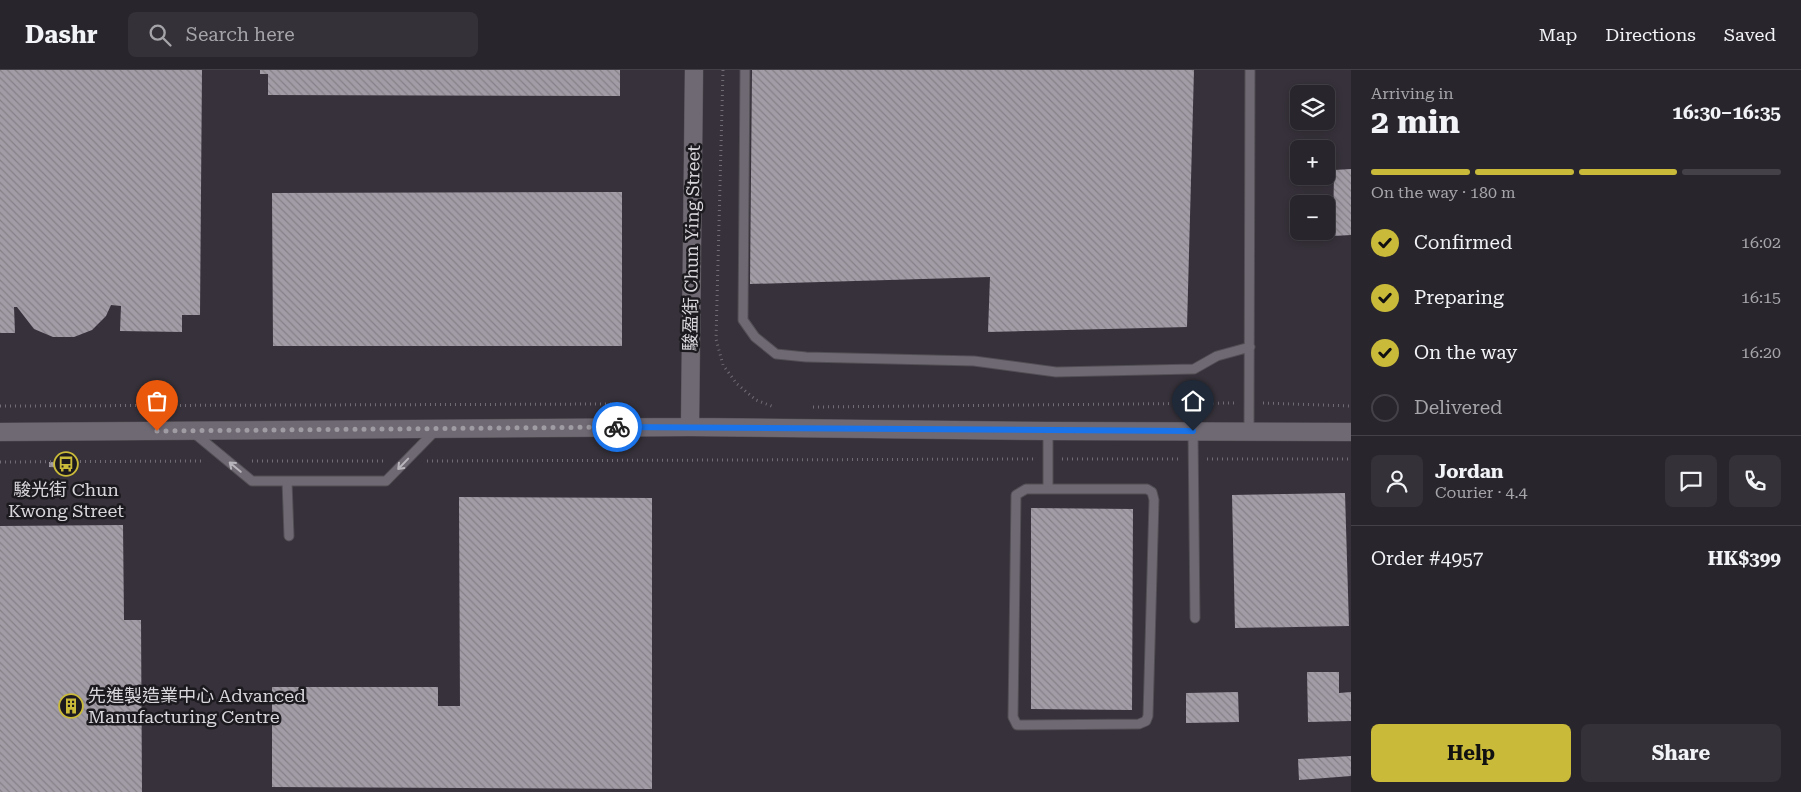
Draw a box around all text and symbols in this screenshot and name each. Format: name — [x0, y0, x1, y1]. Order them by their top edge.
search box — [128, 12, 478, 57]
text: Dashr — [25, 21, 98, 49]
icon: search — [146, 21, 174, 49]
text: Search here — [186, 23, 295, 46]
text: Map — [1539, 24, 1577, 45]
text: Directions — [1605, 24, 1696, 45]
text: Saved — [1724, 24, 1776, 45]
text: Arriving in — [1371, 84, 1454, 103]
map controls — [1290, 85, 1335, 240]
button: layers — [1290, 85, 1335, 130]
text: 16:30–16:35 — [1672, 101, 1781, 124]
text: 2 min — [1371, 103, 1460, 141]
button: + — [1290, 140, 1335, 185]
street label: 駿盈街 Chun Ying Street — [679, 144, 704, 351]
text: On the way · 180 m — [1371, 183, 1516, 202]
button: − — [1290, 195, 1335, 240]
icon: check — [1371, 229, 1399, 257]
text: Confirmed — [1414, 231, 1512, 254]
text: 16:02 — [1741, 233, 1781, 252]
icon: check — [1371, 284, 1399, 312]
text: Preparing — [1414, 286, 1504, 309]
text: 16:15 — [1741, 288, 1781, 307]
icon: check — [1371, 339, 1399, 367]
text: On the way — [1414, 341, 1517, 364]
text: 16:20 — [1741, 343, 1781, 362]
pin — [136, 380, 178, 431]
pin — [1172, 380, 1214, 431]
icon: bag — [143, 387, 171, 415]
icon: home — [1179, 387, 1207, 415]
text: Delivered — [1414, 396, 1502, 419]
courier — [592, 402, 642, 452]
icon: bike — [603, 413, 631, 441]
bus stop icon: 駿光街 Chun Kwong Street — [53, 451, 79, 477]
button: person — [1371, 455, 1423, 507]
button: chat — [1665, 455, 1717, 507]
button: phone — [1729, 455, 1781, 507]
one-way arrow — [397, 458, 409, 470]
text: Jordan — [1435, 460, 1504, 483]
one-way arrow — [229, 461, 242, 472]
place label: 駿光街 Chun Kwong Street — [8, 479, 124, 521]
text: Courier · 4.4 — [1435, 483, 1528, 502]
text: Order #4957 — [1371, 547, 1483, 570]
text: HK$399 — [1708, 547, 1781, 570]
place label: 先進製造業中心 Advanced Manufacturing Centre — [88, 685, 306, 727]
building icon: 先進製造業中心 Advanced Manufacturing Centre — [58, 693, 84, 719]
button: Help — [1371, 724, 1571, 782]
button: Share — [1581, 724, 1781, 782]

